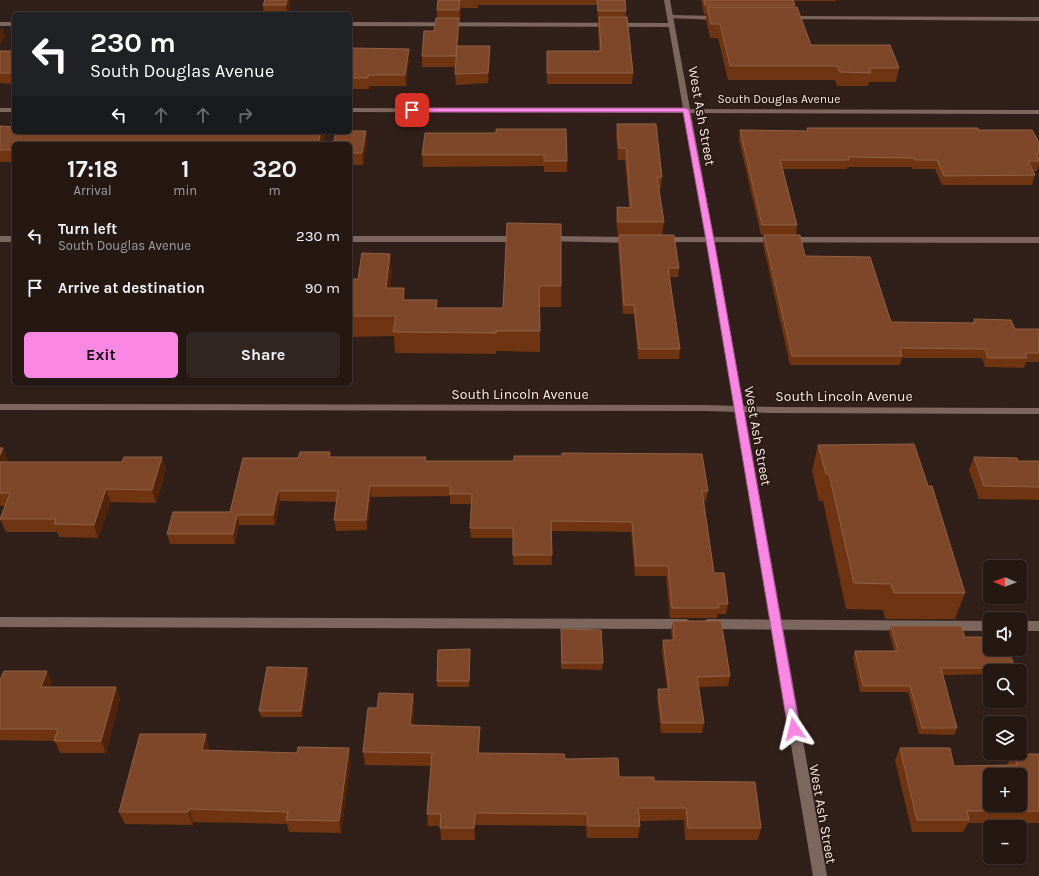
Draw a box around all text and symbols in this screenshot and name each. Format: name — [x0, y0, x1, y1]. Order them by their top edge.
text: 230 m — [90, 26, 176, 59]
icon: left — [24, 28, 76, 80]
text: South Douglas Avenue — [90, 60, 274, 82]
street label: West Ash Street — [684, 65, 719, 167]
street label: South Douglas Avenue — [718, 92, 840, 106]
pin — [395, 93, 429, 127]
icon: arrive — [401, 99, 423, 121]
icon: left — [108, 104, 130, 126]
icon: ahead — [150, 104, 172, 126]
icon: ahead — [192, 104, 214, 126]
icon: right — [234, 104, 256, 126]
text: 17:18 — [67, 155, 118, 183]
text: 1 — [181, 155, 189, 183]
text: 320 — [252, 155, 297, 183]
text: Arrival — [74, 183, 112, 198]
text: min — [173, 183, 197, 198]
text: m — [268, 183, 281, 198]
text: Turn left — [58, 220, 117, 238]
icon: left — [24, 225, 46, 247]
text: 230 m — [296, 227, 340, 245]
text: South Douglas Avenue — [58, 238, 191, 253]
icon: arrive — [24, 277, 46, 299]
text: Arrive at destination — [58, 279, 205, 297]
text: 90 m — [305, 279, 340, 297]
button: Exit — [24, 332, 178, 378]
button: Share — [186, 332, 340, 378]
street label: West Ash Street — [740, 385, 775, 487]
street label: South Lincoln Avenue — [451, 386, 589, 403]
street label: South Lincoln Avenue — [775, 388, 913, 405]
north arrow — [983, 560, 1027, 604]
map controls — [983, 560, 1027, 864]
button: sound — [983, 612, 1027, 656]
button: search — [983, 664, 1027, 708]
position arrow — [773, 708, 815, 750]
button: layers — [983, 716, 1027, 760]
street label: West Ash Street — [805, 763, 840, 865]
button: + — [983, 768, 1027, 812]
button: − — [983, 820, 1027, 864]

